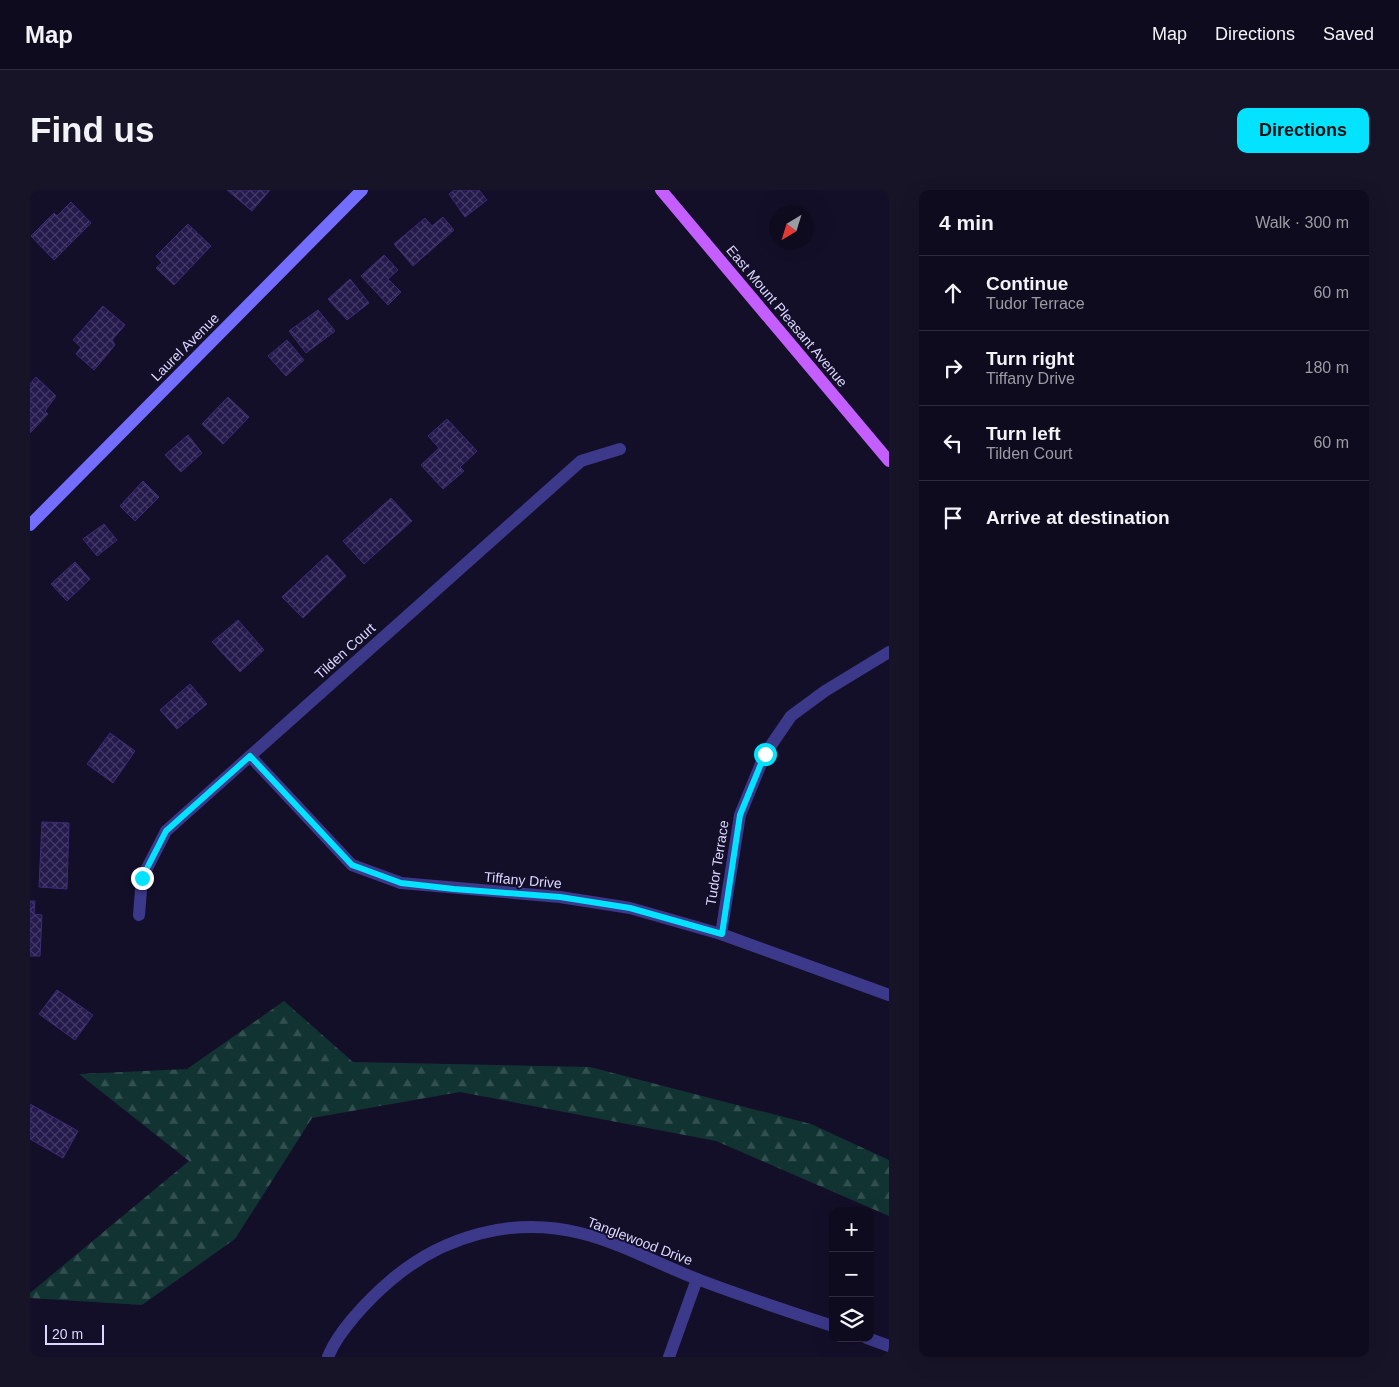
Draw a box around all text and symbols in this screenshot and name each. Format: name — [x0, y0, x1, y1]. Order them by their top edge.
text: Map — [25, 21, 73, 48]
text: Map — [1152, 24, 1187, 44]
text: Directions — [1215, 24, 1295, 44]
text: Saved — [1323, 24, 1374, 44]
button: Directions — [1237, 108, 1369, 153]
text: Find us — [30, 110, 154, 149]
north arrow — [769, 205, 814, 250]
text: 4 min — [939, 211, 994, 234]
text: Walk · 300 m — [1255, 214, 1349, 231]
street label: East Mount Pleasant Avenue — [723, 242, 851, 390]
text: Continue — [986, 273, 1068, 294]
icon: ahead — [939, 279, 967, 307]
text: 60 m — [1313, 284, 1349, 301]
text: Tudor Terrace — [986, 295, 1085, 312]
street label: Laurel Avenue — [148, 310, 222, 384]
text: Turn right — [986, 348, 1074, 369]
icon: right — [939, 354, 967, 382]
text: 180 m — [1305, 359, 1349, 376]
text: Tiffany Drive — [986, 370, 1075, 387]
text: Turn left — [986, 423, 1061, 444]
icon: left — [939, 429, 967, 457]
text: 60 m — [1313, 434, 1349, 451]
text: Tilden Court — [986, 445, 1073, 462]
icon: arrive — [939, 504, 967, 532]
text: Arrive at destination — [986, 507, 1170, 528]
street label: Tilden Court — [312, 620, 379, 682]
route start — [754, 743, 777, 766]
street label: Tudor Terrace — [702, 819, 732, 907]
route end — [131, 867, 154, 890]
street label: Tiffany Drive — [484, 869, 563, 891]
map controls — [829, 1207, 874, 1342]
button: + — [829, 1207, 874, 1252]
street label: Tanglewood Drive — [585, 1214, 695, 1268]
button: − — [829, 1252, 874, 1297]
button: layers — [829, 1297, 874, 1342]
scale bar — [45, 1322, 104, 1345]
text: 20 m — [52, 1326, 83, 1342]

